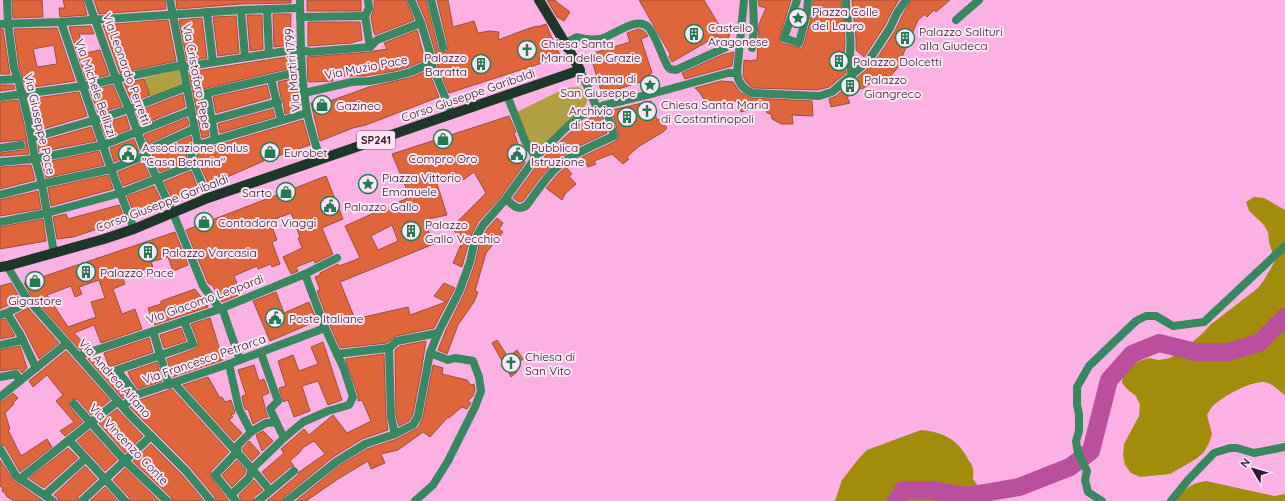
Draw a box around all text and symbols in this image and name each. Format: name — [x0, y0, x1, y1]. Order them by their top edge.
place label: Piazza Colle del Lauro — [812, 4, 879, 33]
place icon: Piazza Colle del Lauro — [787, 7, 809, 29]
street label: Via Leonardo Perretti — [100, 11, 154, 127]
place label: Castello Aragonese — [708, 20, 768, 49]
street label: Via Cristoforo Pepe — [179, 22, 215, 130]
building icon: Castello Aragonese — [683, 23, 705, 45]
place label: Palazzo Salituri alla Giudeca — [919, 24, 1003, 53]
street label: Via Martiri 1799 — [281, 27, 303, 113]
building icon: Palazzo Salituri alla Giudeca — [894, 27, 916, 49]
place label: Chiesa Santa Maria delle Grazie — [541, 36, 641, 65]
street label: Via Michele Bellizzi — [72, 37, 120, 139]
church icon: Chiesa Santa Maria delle Grazie — [516, 39, 538, 61]
place label: Palazzo Baratta — [424, 50, 467, 79]
building icon: Palazzo Dolcetti — [828, 50, 850, 72]
street label: Via Muzio Pace — [323, 52, 409, 82]
building icon: Palazzo Baratta — [470, 53, 492, 75]
place label: Palazzo Dolcetti — [853, 54, 942, 69]
street label: Corso Giuseppe Garibaldi — [399, 65, 537, 125]
place label: Fontana di San Giuseppe — [560, 71, 636, 100]
street label: Via Giuseppe Pace — [21, 72, 59, 176]
place label: Palazzo Giangreco — [864, 72, 921, 101]
place icon: Fontana di San Giuseppe — [639, 74, 661, 96]
building icon: Palazzo Giangreco — [839, 75, 861, 97]
shop icon: Gazineo — [311, 94, 333, 116]
place label: Chiesa Santa Maria di Costantinopoli — [661, 97, 769, 126]
place label: Gazineo — [336, 98, 381, 113]
church icon: Chiesa Santa Maria di Costantinopoli — [636, 100, 658, 122]
place label: Archivio di Stato — [569, 103, 613, 132]
building icon: Archivio di Stato — [616, 106, 638, 128]
shop icon: Compro Oro — [432, 128, 454, 150]
road number: SP241 — [357, 131, 395, 149]
place label: Associazione Onlus "Casa Betania" — [142, 140, 249, 169]
place label: Pubblica Istruzione — [531, 140, 585, 169]
shop icon: Eurobet — [259, 141, 281, 163]
public building icon: Associazione Onlus "Casa Betania" — [117, 143, 139, 165]
public building icon: Pubblica Istruzione — [506, 143, 528, 165]
place label: Eurobet — [284, 145, 327, 160]
place label: Compro Oro — [409, 151, 477, 166]
place label: Piazza Vittorio Emanuele — [382, 170, 461, 199]
street label: Corso Giuseppe Garibaldi — [94, 171, 230, 235]
place icon: Piazza Vittorio Emanuele — [357, 173, 379, 195]
shop icon: Sarto — [275, 181, 297, 203]
place label: Sarto — [242, 185, 272, 200]
public building icon: Palazzo Gallo — [319, 195, 341, 217]
place label: Palazzo Gallo — [344, 199, 419, 214]
shop icon: Contadora Viaggi — [193, 211, 215, 233]
place label: Contadora Viaggi — [218, 215, 316, 230]
place label: Palazzo Gallo Vecchio — [425, 217, 500, 246]
building icon: Palazzo Gallo Vecchio — [400, 220, 422, 242]
building icon: Palazzo Varcasia — [137, 241, 159, 263]
place label: Palazzo Varcasia — [162, 245, 257, 260]
building icon: Palazzo Pace — [75, 261, 97, 283]
place label: Palazzo Pace — [100, 265, 174, 280]
shop icon: Gigastore — [24, 270, 46, 292]
street label: Via Giacomo Leopardi — [144, 271, 266, 327]
place label: Gigastore — [8, 293, 62, 308]
public building icon: Poste Italiane — [264, 307, 286, 329]
place label: Poste Italiane — [289, 311, 364, 326]
street label: Via Francesco Petrarca — [140, 331, 268, 387]
street label: Via Andrea Alfano — [76, 335, 154, 421]
place label: Chiesa di San Vito — [525, 349, 575, 378]
church icon: Chiesa di San Vito — [500, 352, 522, 374]
street label: Via Vincenzo Conte — [86, 400, 172, 488]
north arrow — [1233, 449, 1273, 489]
text: N — [1237, 455, 1253, 470]

